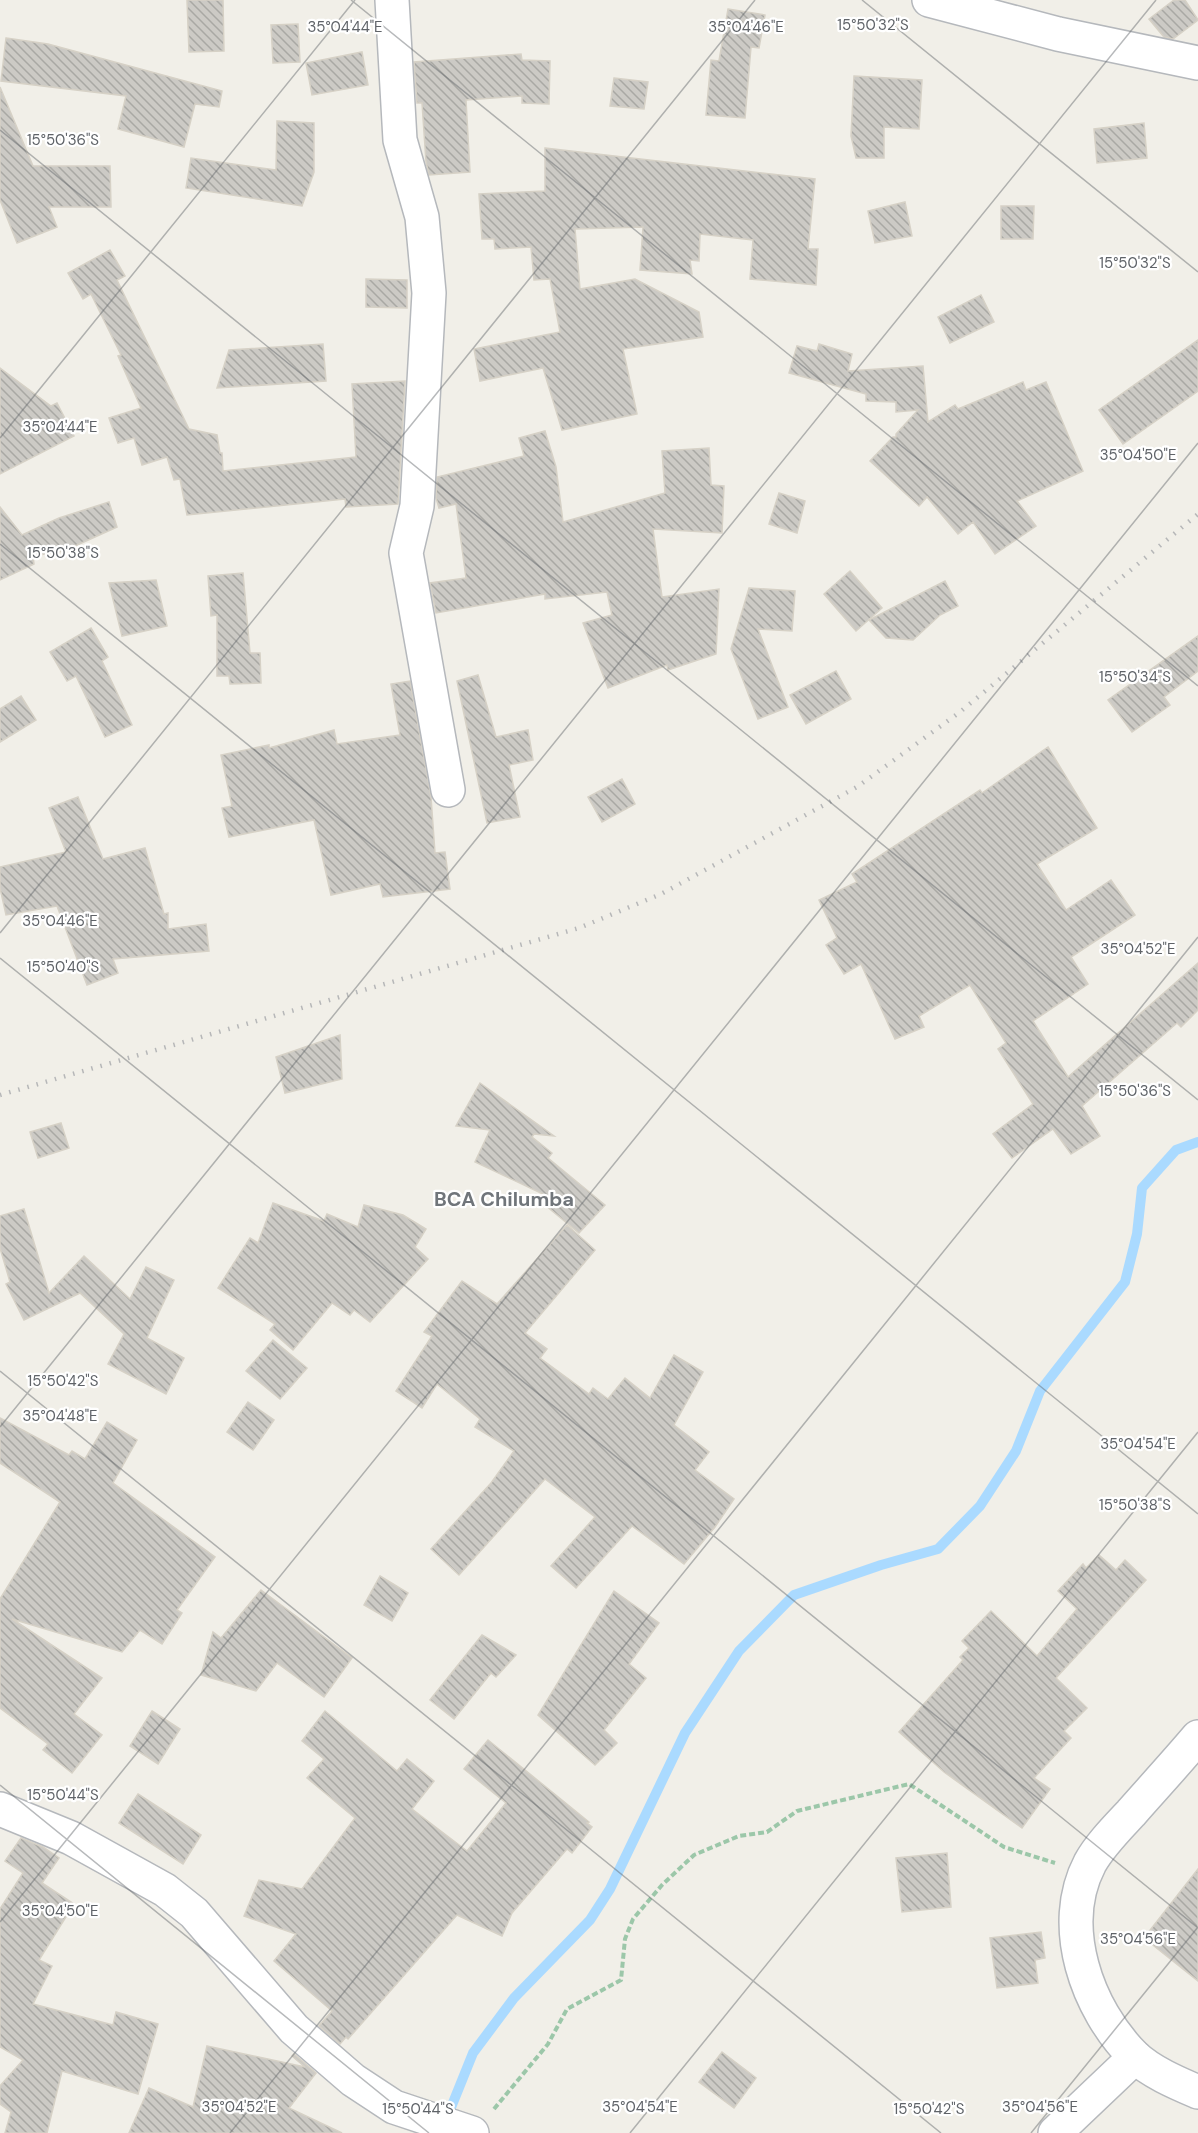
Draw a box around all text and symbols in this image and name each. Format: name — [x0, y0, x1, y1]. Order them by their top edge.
text: 15°50'32"S — [837, 15, 909, 35]
text: 35°04'44"E — [307, 17, 383, 37]
text: 35°04'46"E — [708, 17, 784, 37]
text: 15°50'36"S — [27, 130, 99, 150]
text: 15°50'32"S — [1099, 253, 1171, 273]
text: 35°04'44"E — [22, 417, 98, 437]
text: 35°04'50"E — [1100, 445, 1176, 465]
text: 15°50'38"S — [27, 543, 99, 563]
text: 15°50'34"S — [1099, 667, 1171, 687]
text: 35°04'46"E — [22, 911, 98, 931]
text: 35°04'52"E — [1101, 939, 1175, 959]
text: 15°50'40"S — [27, 957, 100, 977]
text: 15°50'36"S — [1099, 1081, 1171, 1101]
district label: BCA Chilumba — [434, 1186, 574, 1212]
text: 15°50'42"S — [28, 1371, 99, 1391]
text: 35°04'48"E — [22, 1406, 98, 1426]
text: 35°04'54"E — [1100, 1434, 1176, 1454]
text: 15°50'38"S — [1099, 1495, 1171, 1515]
text: 15°50'44"S — [27, 1785, 99, 1805]
text: 35°04'50"E — [22, 1901, 98, 1921]
text: 35°04'56"E — [1100, 1929, 1176, 1949]
text: 35°04'52"E — [202, 2097, 276, 2117]
text: 35°04'54"E — [602, 2097, 678, 2117]
text: 35°04'56"E — [1002, 2097, 1078, 2117]
text: 15°50'44"S — [382, 2099, 454, 2119]
text: 15°50'42"S — [894, 2099, 965, 2119]

